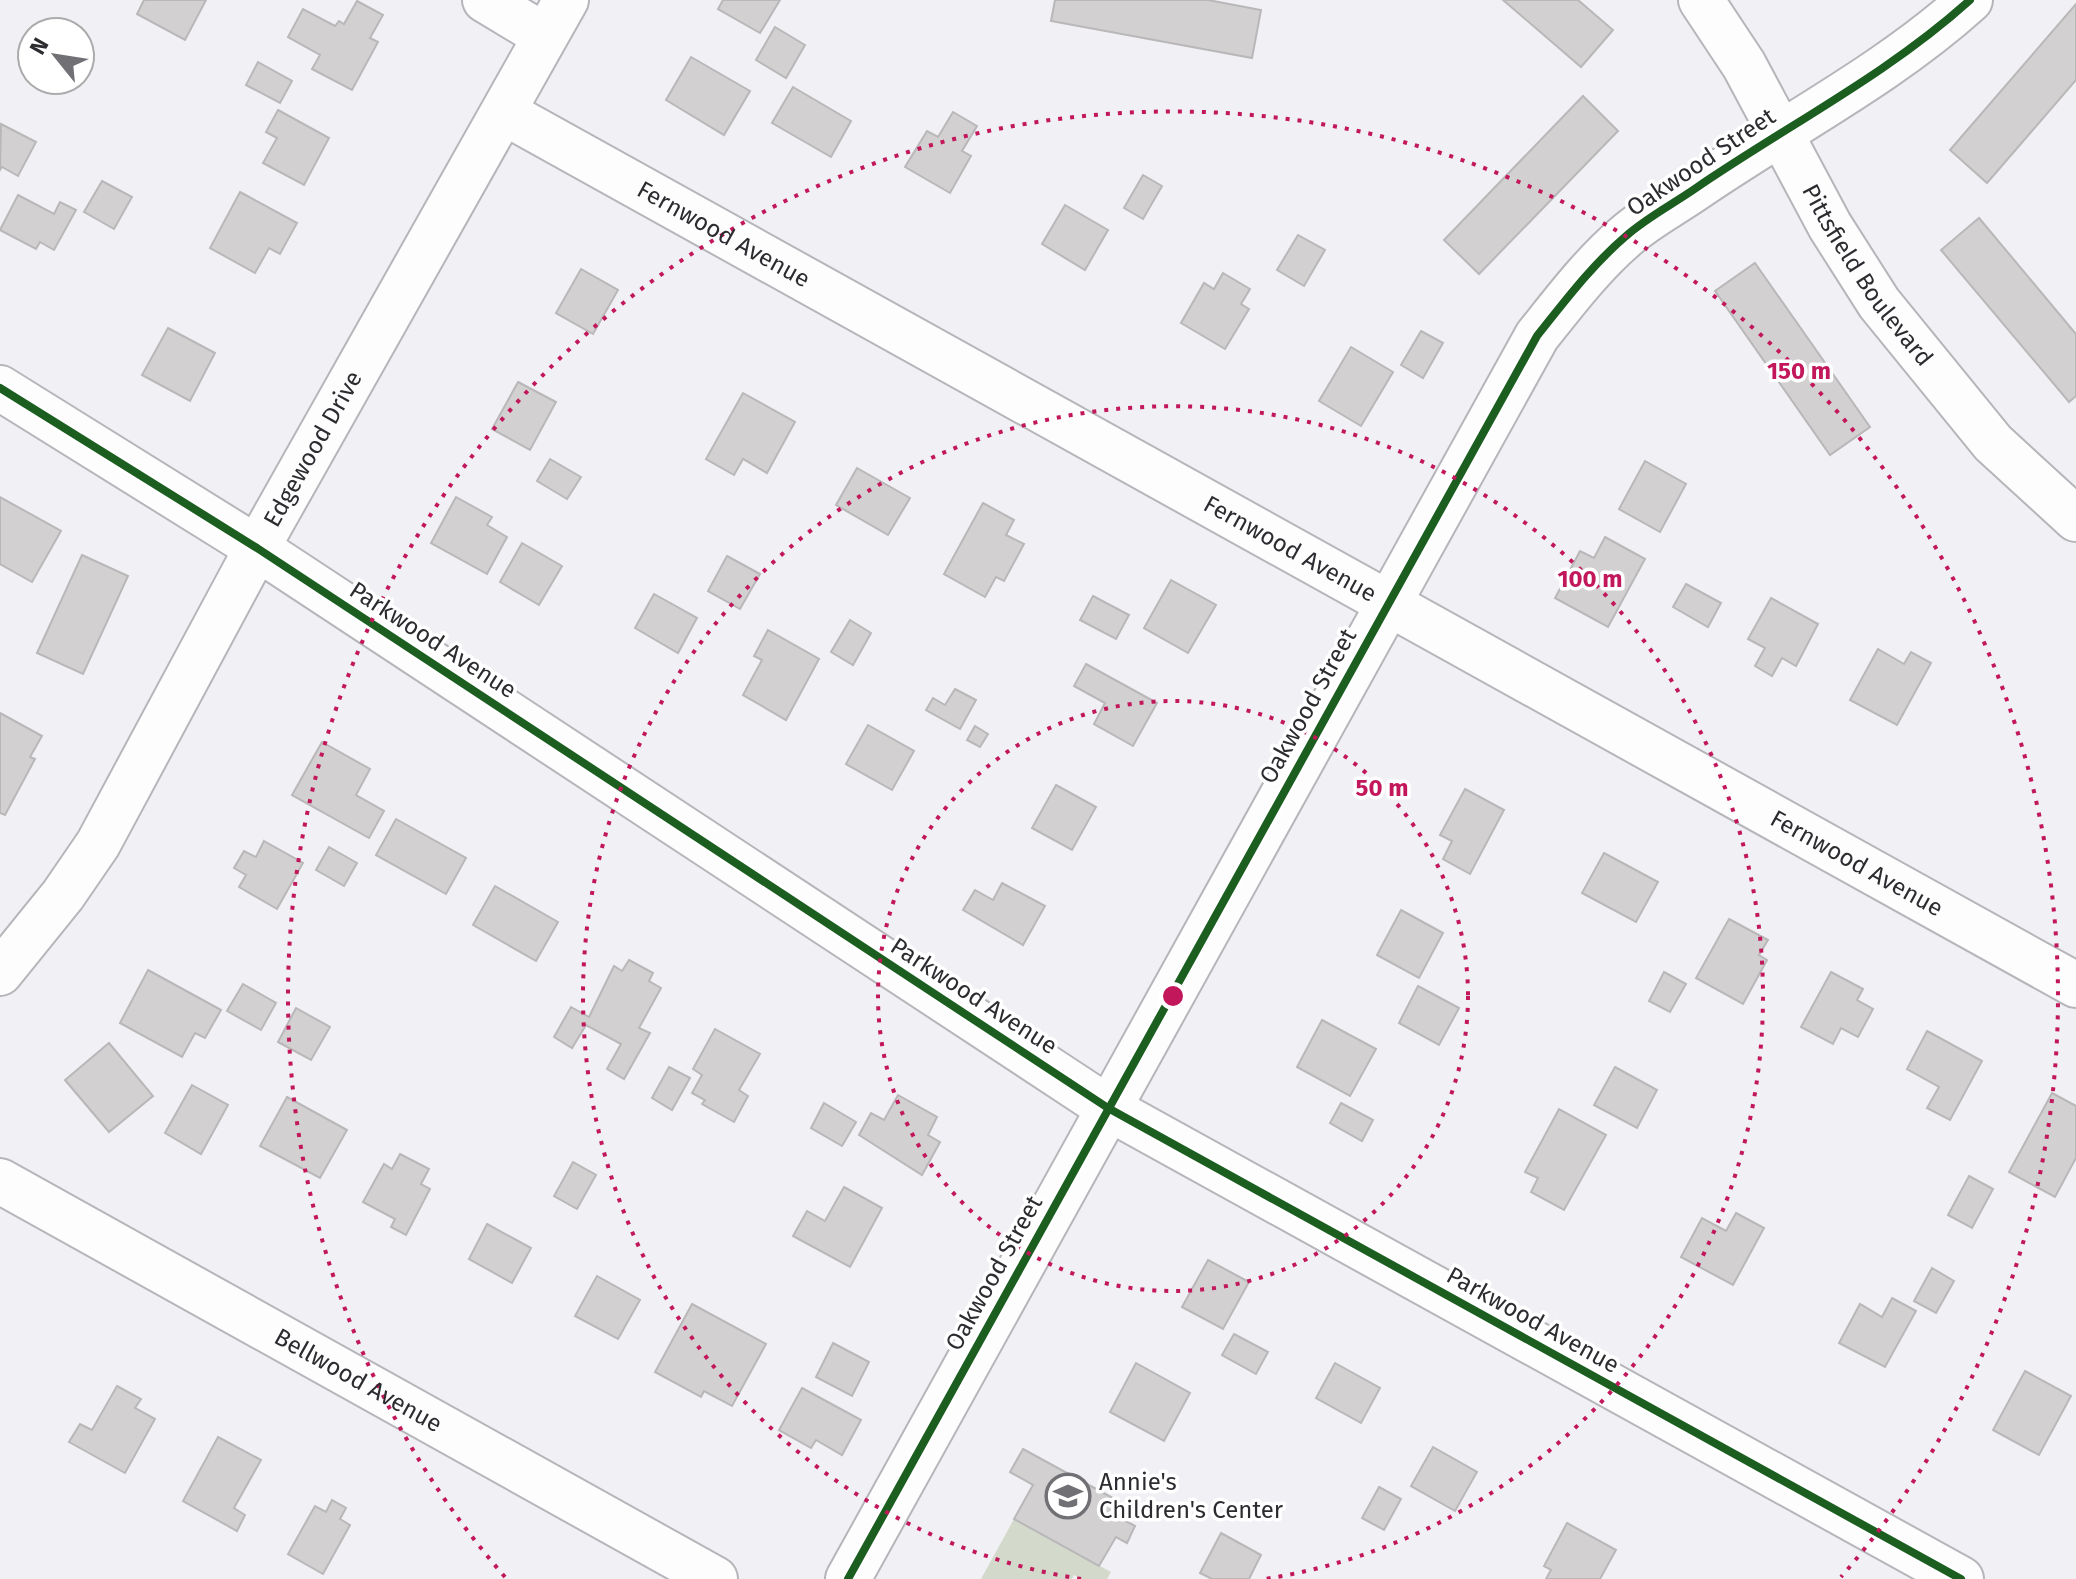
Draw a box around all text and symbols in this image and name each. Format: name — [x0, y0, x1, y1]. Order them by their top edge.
north arrow — [16, 16, 96, 96]
text: N — [24, 33, 54, 59]
street label: Oakwood Street — [1622, 102, 1781, 222]
street label: Fernwood Avenue — [632, 175, 815, 293]
street label: Pittsfield Boulevard — [1796, 179, 1939, 372]
text: 150 m — [1767, 357, 1831, 385]
street label: Edgewood Drive — [258, 366, 368, 532]
street label: Fernwood Avenue — [1199, 490, 1381, 608]
text: 100 m — [1557, 565, 1623, 593]
street label: Parkwood Avenue — [345, 576, 521, 704]
street label: Oakwood Street — [1254, 623, 1362, 788]
text: 50 m — [1356, 774, 1408, 802]
street label: Fernwood Avenue — [1766, 804, 1948, 922]
street label: Parkwood Avenue — [886, 932, 1062, 1060]
centre of rings — [1159, 982, 1187, 1010]
street label: Oakwood Street — [940, 1190, 1048, 1355]
street label: Parkwood Avenue — [1442, 1261, 1624, 1379]
street label: Bellwood Avenue — [270, 1323, 447, 1438]
place label: Annie's Children's Center — [1099, 1468, 1284, 1524]
school or university icon: Annie's Children's Center — [1044, 1472, 1092, 1520]

